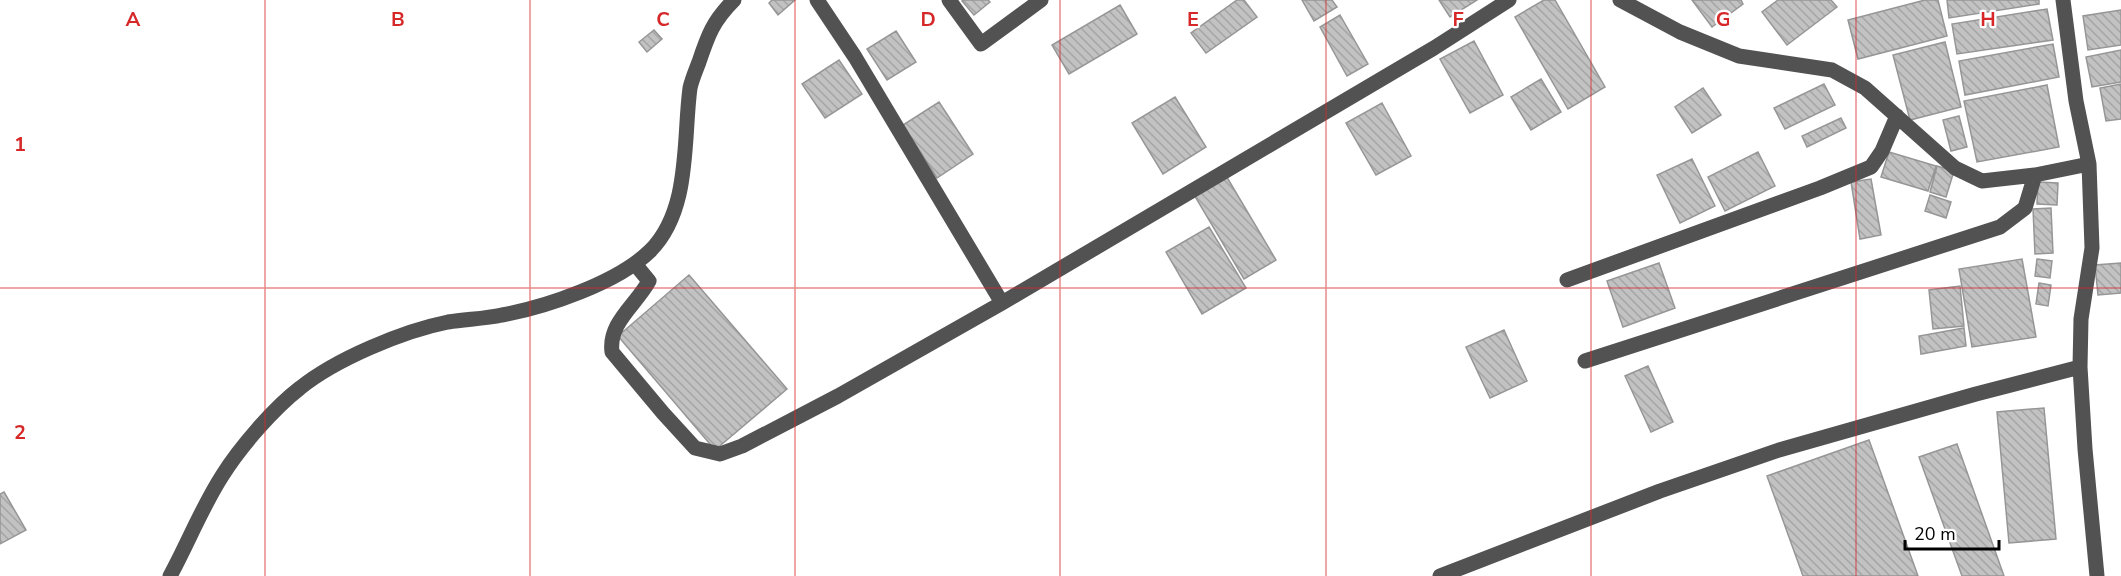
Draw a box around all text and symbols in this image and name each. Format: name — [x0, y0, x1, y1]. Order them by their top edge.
text: A — [126, 6, 141, 33]
text: B — [391, 6, 405, 33]
text: C — [656, 6, 670, 33]
text: D — [920, 6, 936, 33]
text: E — [1187, 6, 1199, 33]
text: F — [1452, 6, 1464, 33]
text: G — [1716, 6, 1730, 33]
text: H — [1980, 6, 1996, 33]
text: 1 — [14, 131, 26, 158]
text: 2 — [14, 419, 26, 446]
scale bar — [1905, 513, 2000, 551]
text: 20 m — [1914, 522, 1956, 546]

